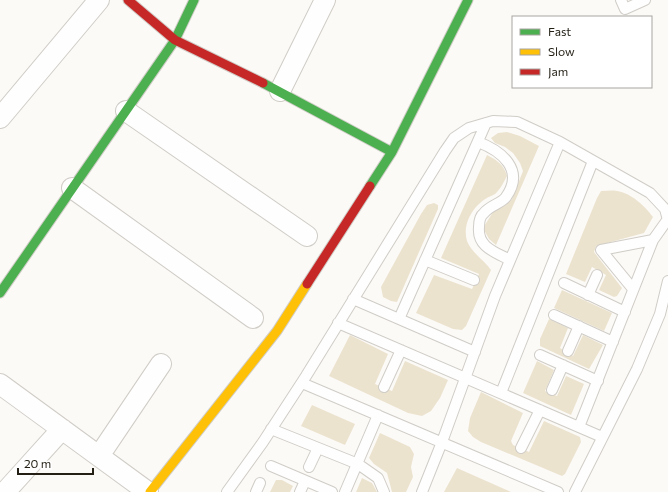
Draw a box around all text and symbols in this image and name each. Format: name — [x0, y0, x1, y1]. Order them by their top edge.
legend — [512, 16, 652, 88]
text: Fast — [548, 24, 571, 38]
text: Slow — [548, 44, 575, 58]
text: Jam — [548, 64, 568, 79]
scale bar — [18, 450, 93, 476]
text: 20 m — [24, 456, 51, 470]

